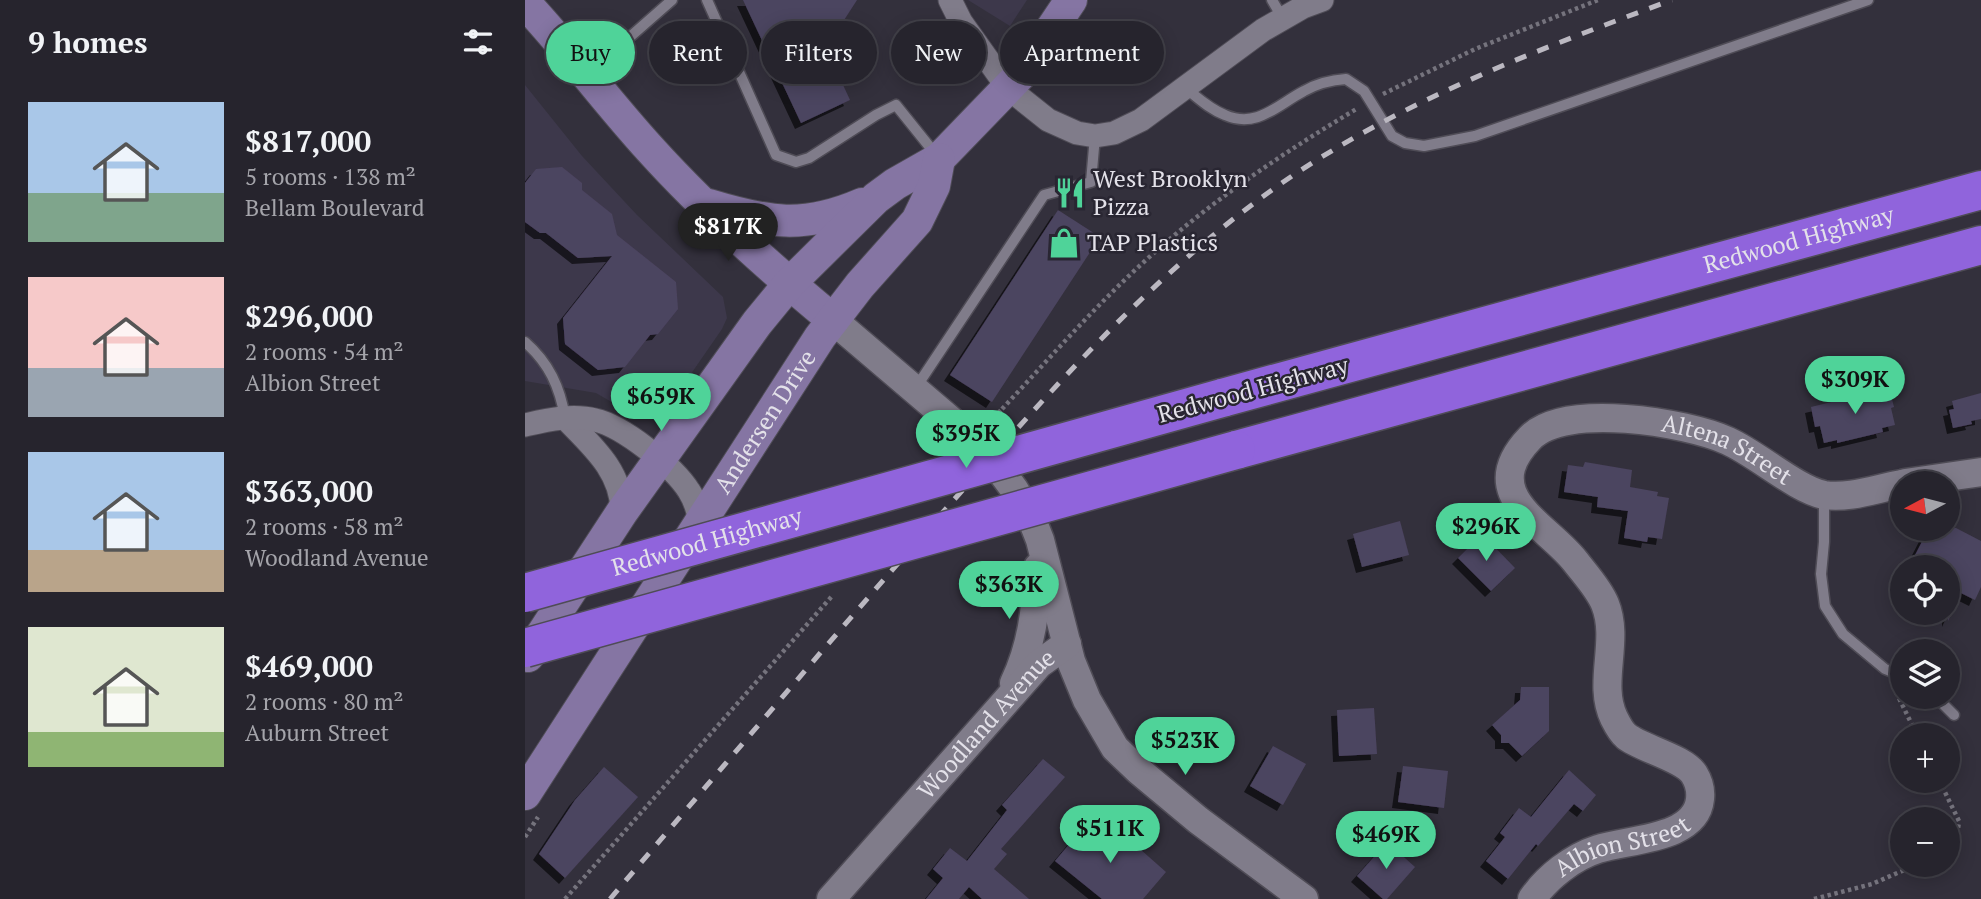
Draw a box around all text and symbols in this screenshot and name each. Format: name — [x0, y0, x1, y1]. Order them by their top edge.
chip: Buy — [546, 21, 635, 84]
chip: Rent — [649, 21, 747, 84]
chip: Filters — [761, 21, 877, 84]
chip: New — [891, 21, 986, 84]
chip: Apartment — [1000, 21, 1164, 84]
text: 9 homes — [28, 22, 147, 62]
icon: filters — [459, 23, 497, 61]
text: $817,000 — [245, 121, 371, 161]
icon: home — [84, 130, 168, 214]
text: 5 rooms · 138 m² — [245, 161, 416, 192]
place label: West Brooklyn Pizza — [1093, 162, 1248, 222]
restaurant icon: West Brooklyn Pizza — [1053, 176, 1087, 210]
text: Bellam Boulevard — [245, 192, 425, 223]
street label: Redwood Highway — [1700, 197, 1898, 280]
pin: $817K — [679, 204, 777, 263]
text: $817K — [694, 210, 762, 241]
shop icon: TAP Plastics — [1047, 226, 1081, 260]
place label: TAP Plastics — [1087, 226, 1218, 258]
text: $296,000 — [245, 296, 373, 336]
icon: home — [84, 305, 168, 389]
text: 2 rooms · 54 m² — [245, 336, 404, 367]
street label: Andersen Drive — [706, 343, 823, 499]
street label: Redwood Highway — [1154, 348, 1352, 430]
pin: $309K — [1806, 356, 1904, 416]
text: $309K — [1821, 363, 1889, 394]
text: Albion Street — [245, 367, 380, 398]
pin: $659K — [612, 374, 710, 433]
text: $659K — [627, 380, 695, 411]
street label: Altena Street — [1659, 406, 1799, 492]
pin: $395K — [917, 410, 1015, 470]
text: $395K — [932, 417, 1000, 448]
text: $363,000 — [245, 471, 373, 511]
north arrow — [1890, 471, 1960, 541]
map controls — [1890, 471, 1960, 877]
icon: home — [84, 480, 168, 564]
street label: Redwood Highway — [608, 499, 806, 583]
pin: $296K — [1437, 504, 1535, 563]
text: $296K — [1452, 510, 1520, 541]
text: 2 rooms · 58 m² — [245, 511, 404, 542]
text: Woodland Avenue — [245, 542, 429, 573]
button: locate — [1890, 555, 1960, 625]
pin: $363K — [960, 562, 1058, 621]
text: $363K — [975, 568, 1043, 599]
button: layers — [1890, 639, 1960, 709]
street label: Woodland Avenue — [910, 641, 1061, 806]
text: $469,000 — [245, 646, 373, 686]
icon: home — [84, 655, 168, 739]
text: 2 rooms · 80 m² — [245, 686, 404, 717]
text: Auburn Street — [245, 717, 389, 748]
pin: $523K — [1136, 718, 1234, 777]
button: + — [1890, 723, 1960, 793]
text: $523K — [1151, 724, 1219, 755]
pin: $511K — [1061, 806, 1159, 865]
button: − — [1890, 807, 1960, 877]
street label: Albion Street — [1547, 808, 1697, 884]
text: $511K — [1076, 812, 1144, 843]
pin: $469K — [1337, 812, 1435, 871]
text: $469K — [1352, 818, 1420, 849]

